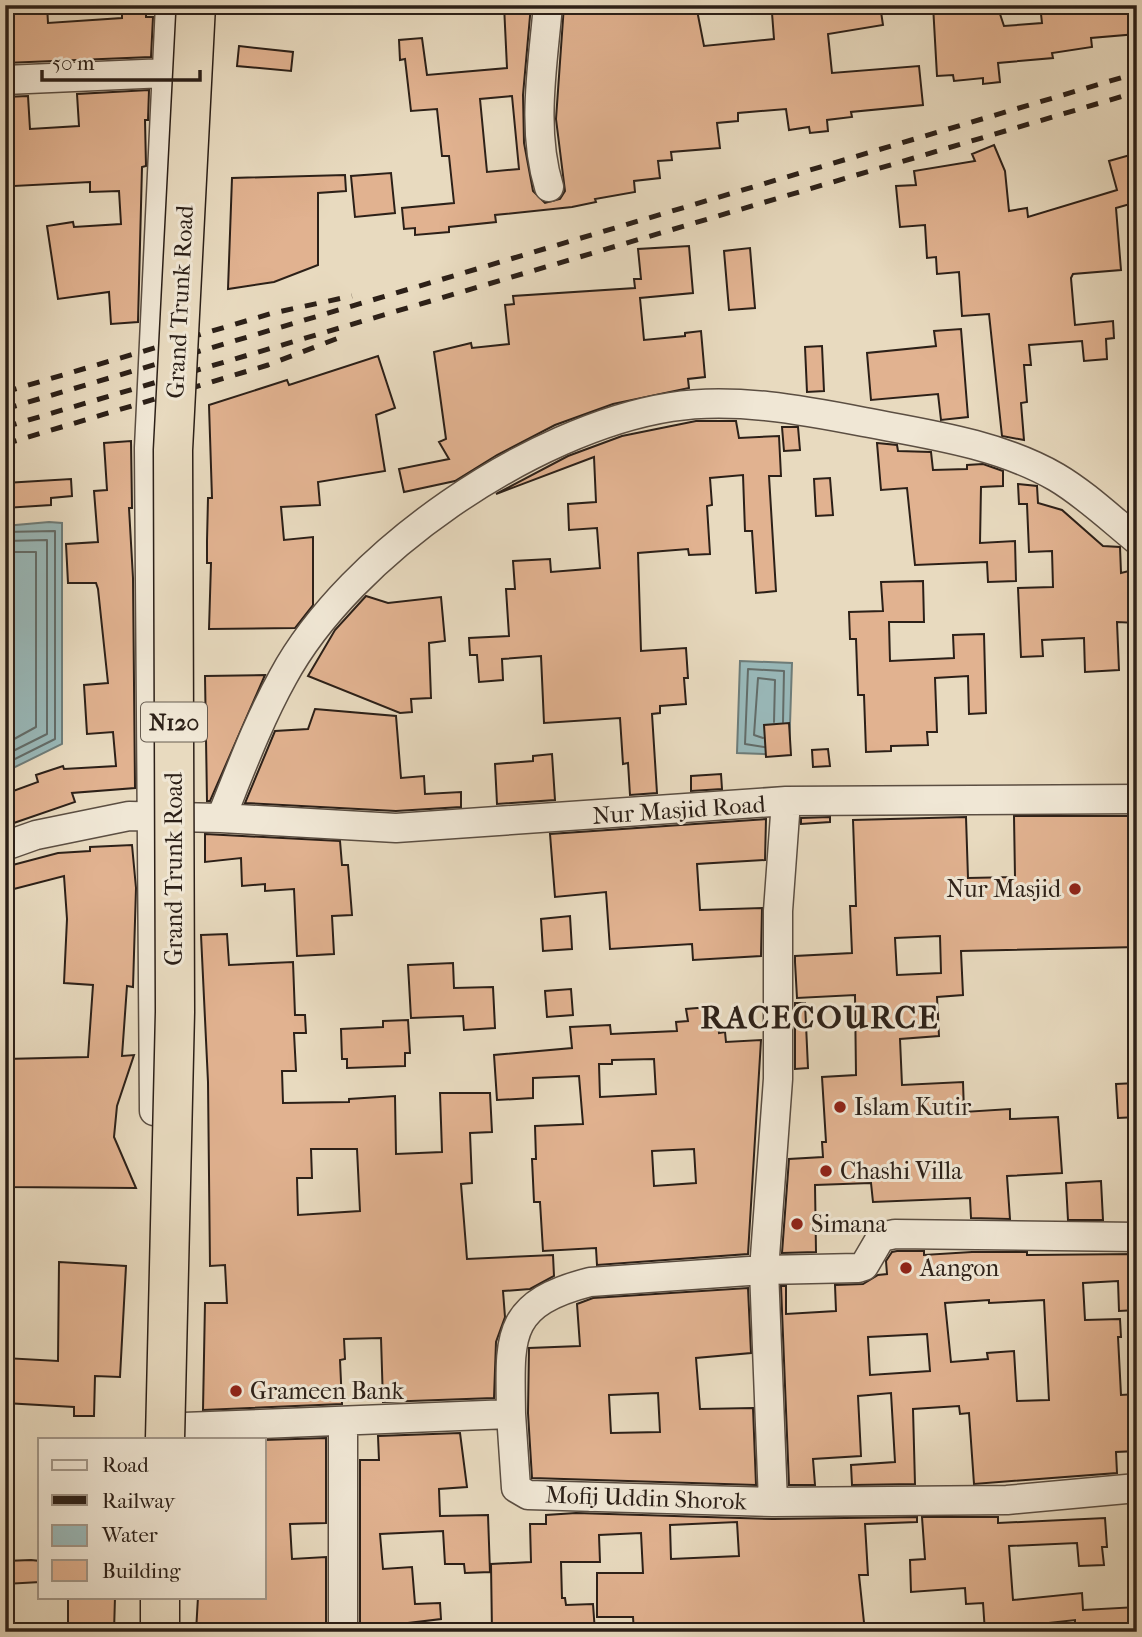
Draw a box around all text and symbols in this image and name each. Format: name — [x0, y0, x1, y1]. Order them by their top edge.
scale bar — [42, 38, 200, 82]
text: 50 m — [52, 51, 95, 75]
street label: Grand Trunk Road — [161, 204, 199, 399]
road number: N120 — [141, 702, 207, 742]
street label: Grand Trunk Road — [160, 771, 188, 966]
street label: Nur Masjid Road — [592, 790, 767, 830]
place label: Nur Masjid — [946, 875, 1062, 903]
marker: Nur Masjid — [1067, 881, 1083, 897]
district label: RACECOURCE — [700, 999, 940, 1036]
place label: Islam Kutir — [854, 1093, 972, 1121]
marker: Islam Kutir — [832, 1099, 848, 1115]
place label: Chashi Villa — [840, 1157, 963, 1185]
marker: Chashi Villa — [818, 1163, 834, 1179]
place label: Simana — [811, 1210, 887, 1238]
marker: Simana — [789, 1216, 805, 1232]
place label: Aangon — [919, 1254, 999, 1282]
marker: Aangon — [898, 1260, 914, 1276]
place label: Grameen Bank — [250, 1377, 405, 1405]
marker: Grameen Bank — [228, 1383, 244, 1399]
legend — [38, 1438, 266, 1598]
text: Road — [102, 1453, 149, 1477]
street label: Mofij Uddin Shorok — [545, 1480, 748, 1516]
text: Railway — [102, 1489, 176, 1513]
text: Water — [101, 1523, 158, 1547]
text: Building — [102, 1559, 181, 1583]

